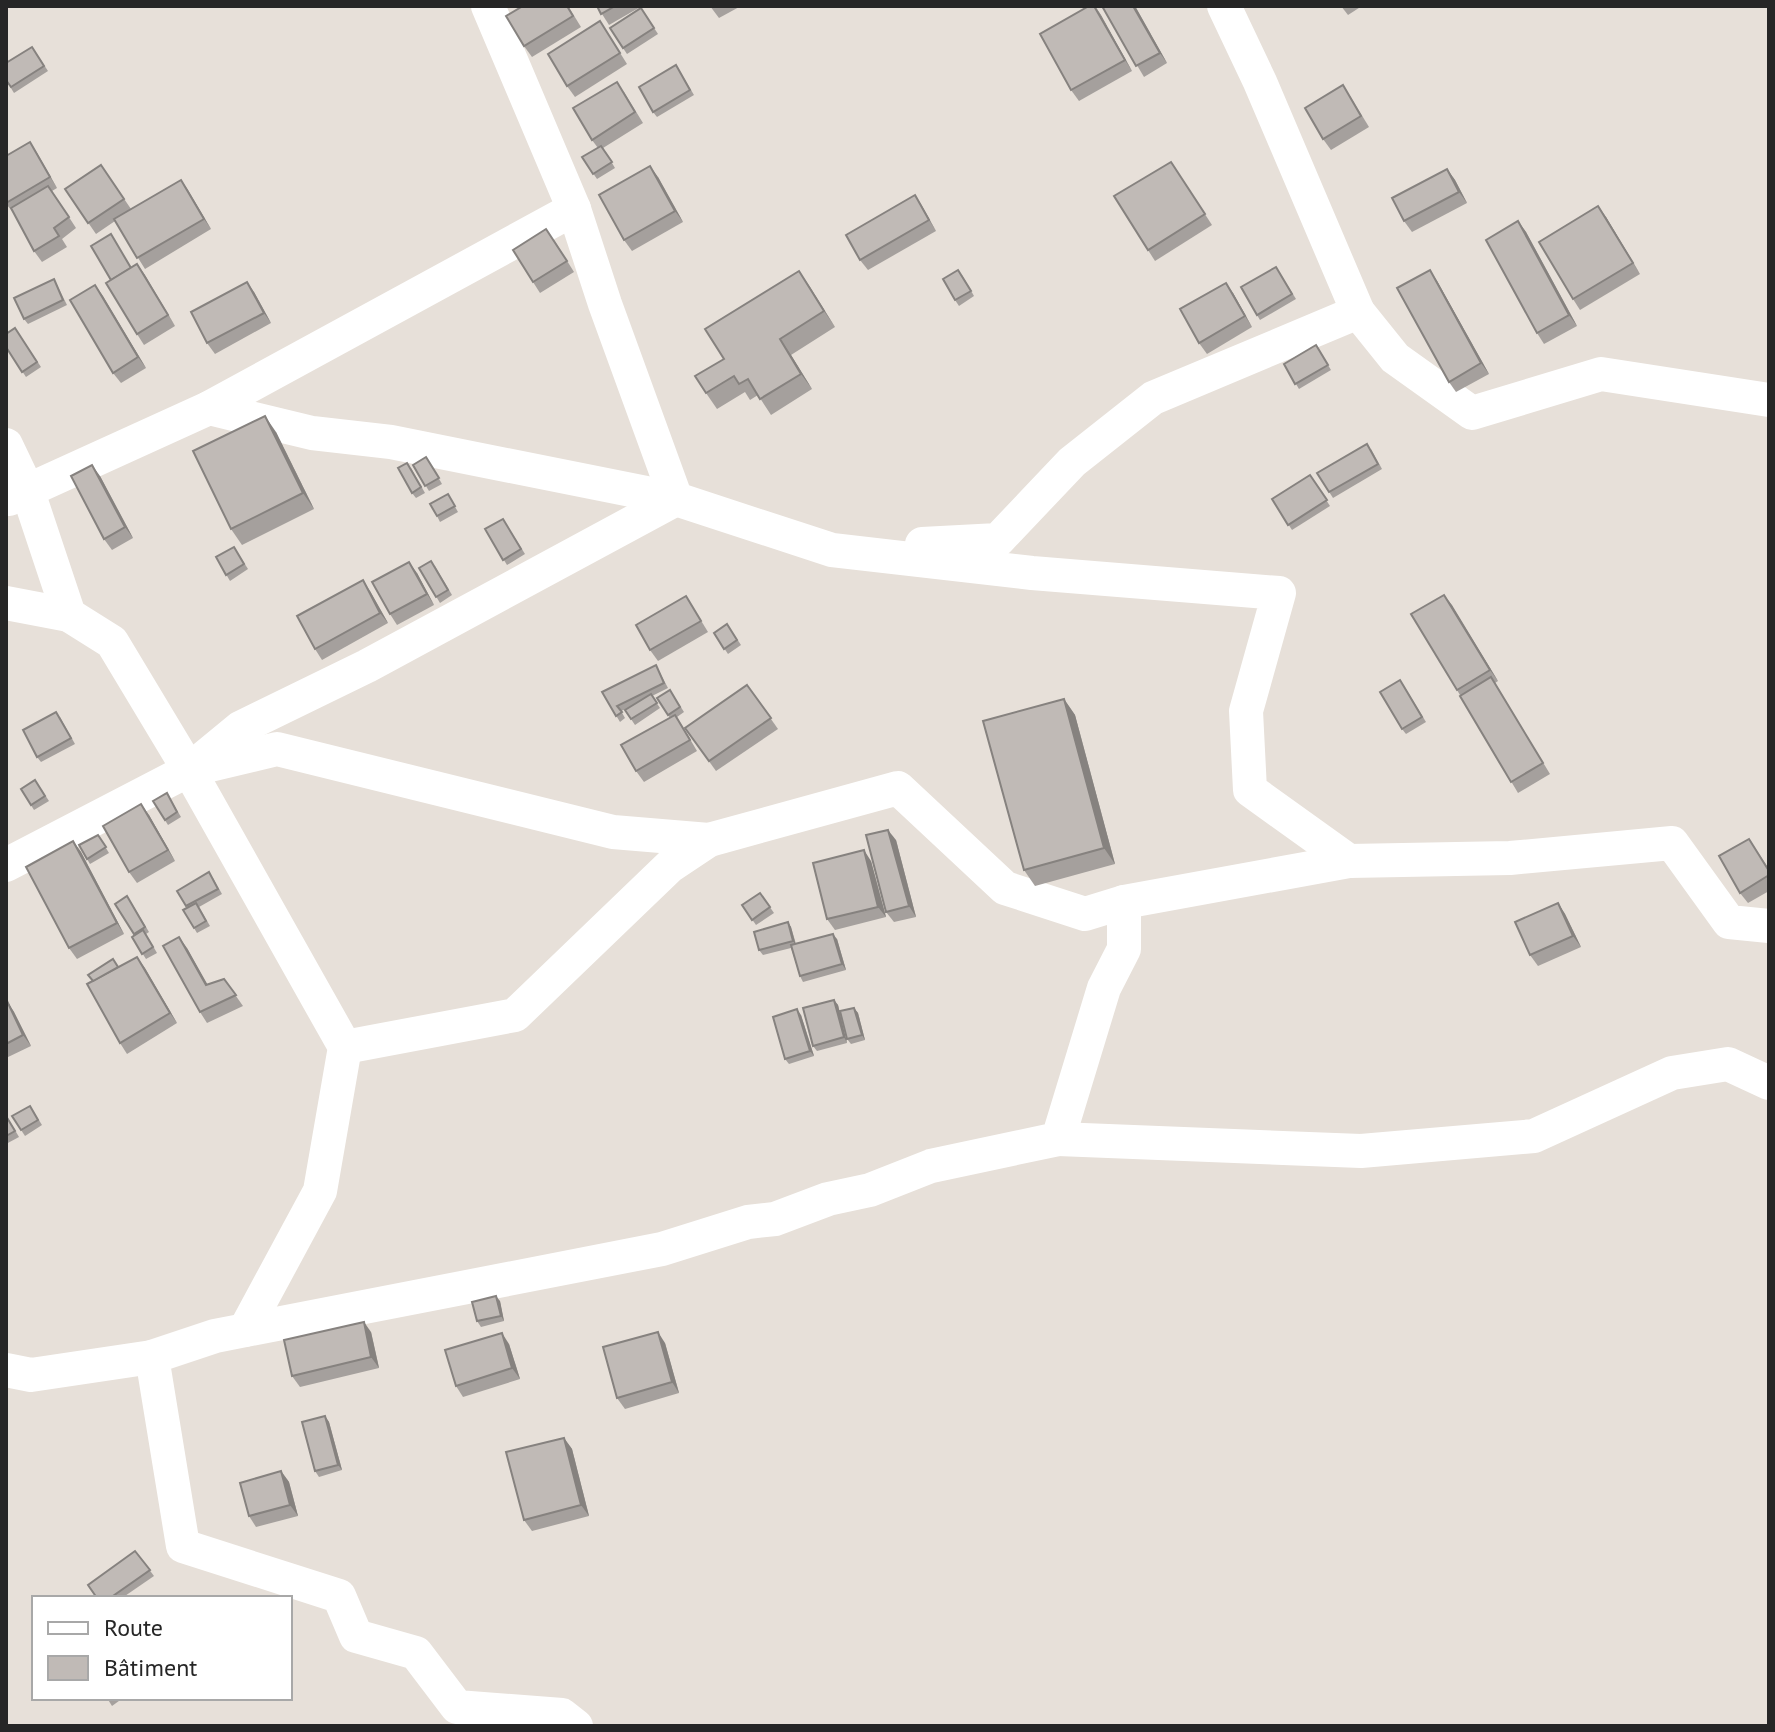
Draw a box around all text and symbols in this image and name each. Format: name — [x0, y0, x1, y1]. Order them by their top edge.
legend — [32, 1596, 292, 1700]
text: Route — [104, 1612, 163, 1643]
text: Bâtiment — [104, 1652, 197, 1683]

